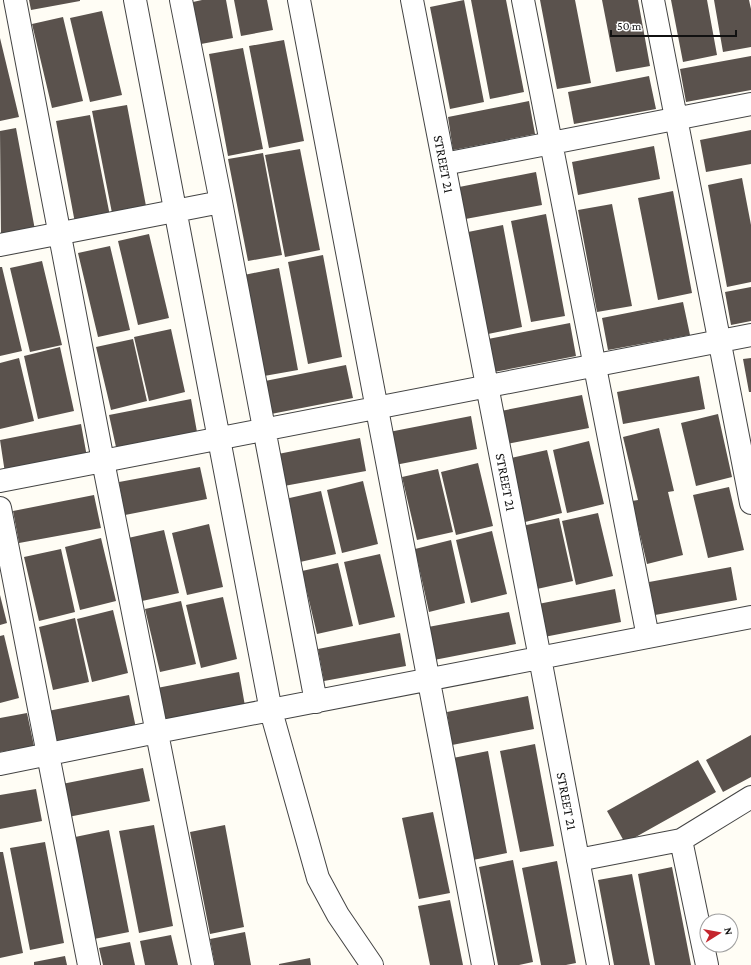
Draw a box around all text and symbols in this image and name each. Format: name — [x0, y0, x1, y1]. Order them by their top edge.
scale bar — [611, 12, 736, 38]
text: 50 m — [617, 19, 642, 33]
street label: STREET 21 — [431, 134, 458, 195]
street label: STREET 21 — [493, 452, 520, 513]
street label: STREET 21 — [554, 771, 581, 832]
north arrow — [699, 913, 739, 953]
text: N — [722, 926, 736, 936]

